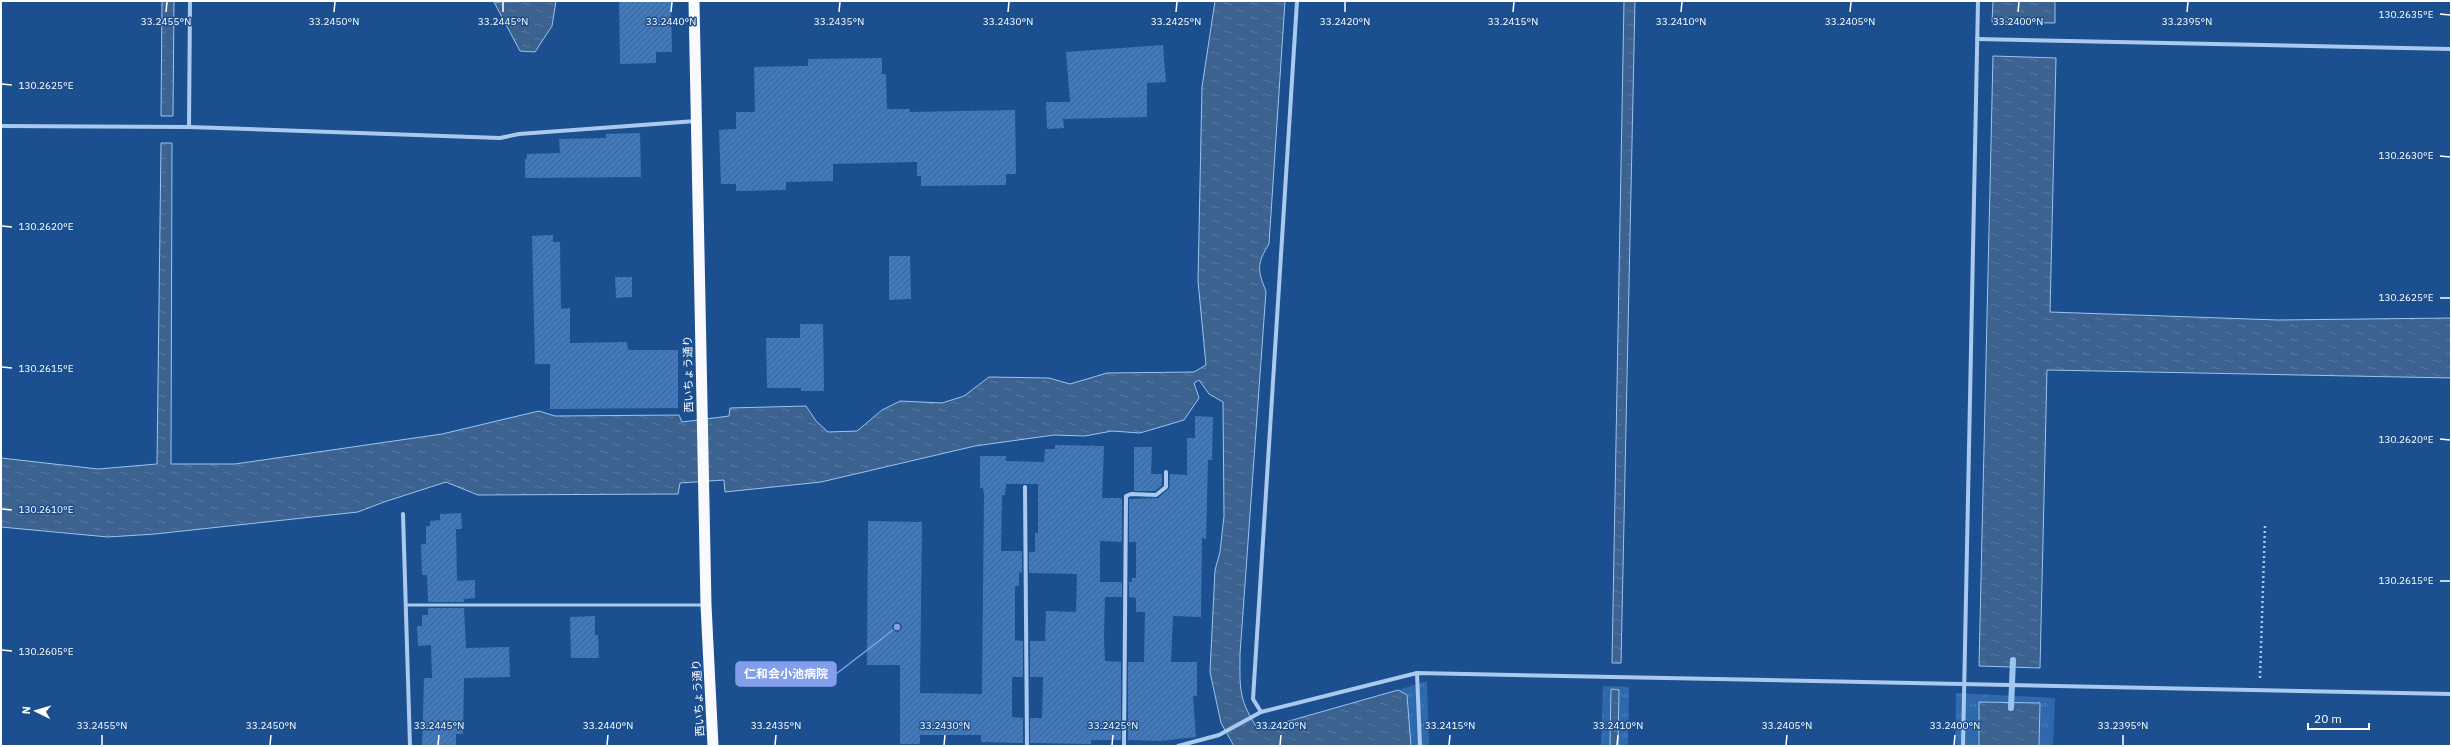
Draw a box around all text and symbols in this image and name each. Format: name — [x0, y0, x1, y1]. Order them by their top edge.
text: 130.2635°E — [2378, 8, 2434, 21]
text: 33.2455°N — [141, 15, 191, 28]
text: 33.2450°N — [309, 15, 359, 28]
text: 33.2445°N — [478, 15, 528, 28]
text: 33.2440°N — [646, 15, 696, 28]
text: 33.2435°N — [814, 15, 864, 28]
text: 33.2430°N — [983, 15, 1033, 28]
text: 33.2425°N — [1151, 15, 1201, 28]
text: 33.2420°N — [1320, 15, 1370, 28]
text: 33.2415°N — [1488, 15, 1538, 28]
text: 33.2410°N — [1656, 15, 1706, 28]
text: 33.2405°N — [1825, 15, 1875, 28]
text: 33.2400°N — [1993, 15, 2043, 28]
text: 33.2395°N — [2162, 15, 2212, 28]
text: 130.2625°E — [18, 79, 74, 92]
text: 130.2630°E — [2378, 149, 2434, 162]
text: 130.2620°E — [18, 220, 74, 233]
text: 130.2625°E — [2378, 291, 2434, 304]
street label: 西いちょう通り — [680, 335, 696, 413]
text: 130.2615°E — [18, 362, 74, 375]
text: 130.2620°E — [2378, 433, 2434, 446]
text: 130.2610°E — [18, 503, 74, 516]
text: 130.2615°E — [2378, 574, 2434, 587]
text: 130.2605°E — [18, 645, 74, 658]
street label: 西いちょう通り — [689, 659, 707, 737]
callout: 仁和会小池病院 — [736, 662, 836, 686]
text: 仁和会小池病院 — [744, 666, 828, 681]
north arrow — [16, 691, 56, 731]
scale bar — [2308, 705, 2369, 731]
text: N — [19, 706, 33, 715]
text: 20 m — [2314, 711, 2342, 726]
text: 33.2455°N — [77, 719, 127, 732]
text: 33.2450°N — [246, 719, 296, 732]
text: 33.2445°N — [414, 719, 464, 732]
text: 33.2440°N — [583, 719, 633, 732]
text: 33.2435°N — [751, 719, 801, 732]
text: 33.2430°N — [920, 719, 970, 732]
text: 33.2425°N — [1088, 719, 1138, 732]
text: 33.2420°N — [1256, 719, 1306, 732]
text: 33.2415°N — [1425, 719, 1475, 732]
text: 33.2410°N — [1593, 719, 1643, 732]
text: 33.2405°N — [1762, 719, 1812, 732]
text: 33.2400°N — [1930, 719, 1980, 732]
text: 33.2395°N — [2098, 719, 2148, 732]

